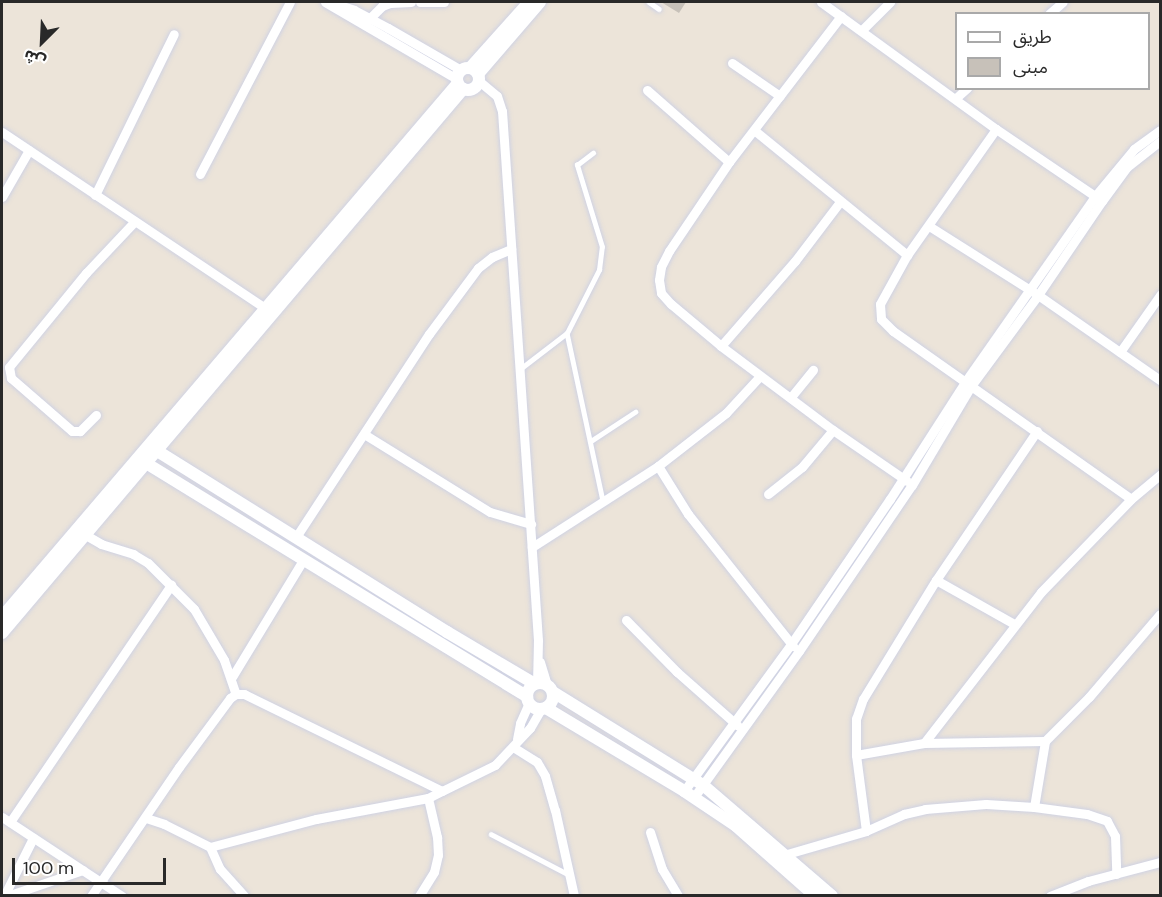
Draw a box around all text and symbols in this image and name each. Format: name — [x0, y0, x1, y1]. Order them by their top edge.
north arrow — [12, 12, 72, 72]
legend — [955, 12, 1150, 90]
text: طريق — [1013, 25, 1052, 49]
text: ش — [20, 45, 49, 73]
text: مبنى — [1013, 55, 1048, 79]
scale bar — [15, 846, 170, 884]
text: 100 m — [23, 856, 74, 880]

